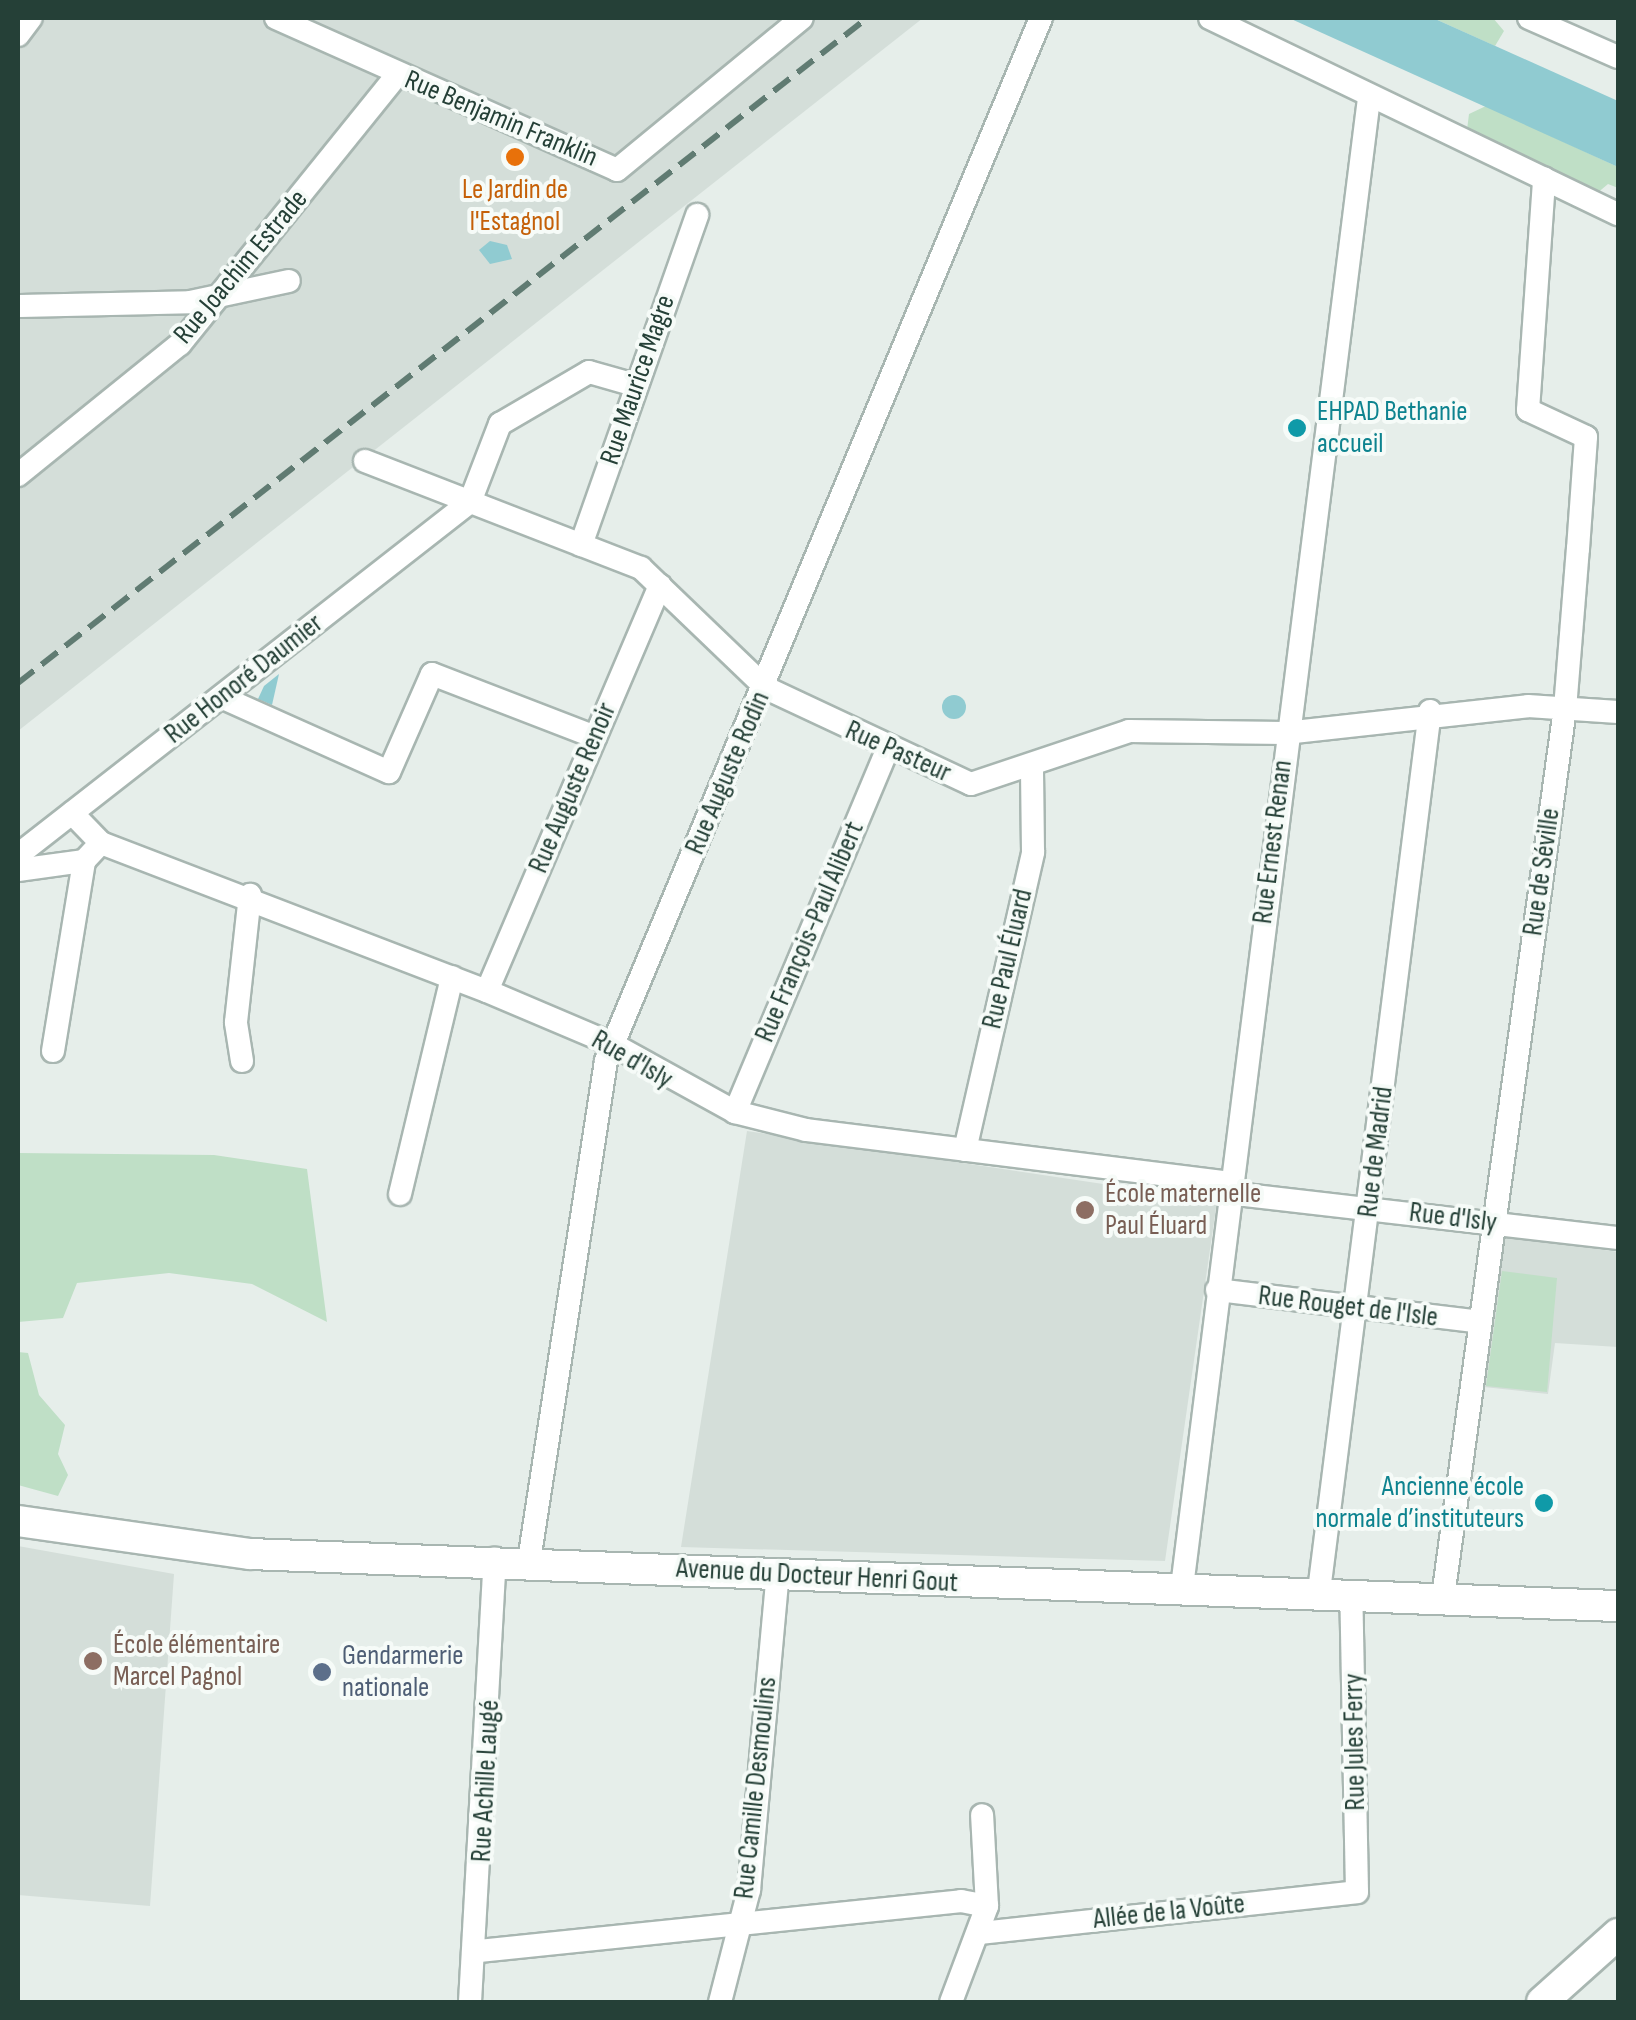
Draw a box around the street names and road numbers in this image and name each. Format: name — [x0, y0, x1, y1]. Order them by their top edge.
street label: Rue Benjamin Franklin — [400, 63, 602, 175]
street label: Rue Joachim Estrade — [167, 183, 315, 351]
street label: Rue Maurice Magre — [593, 291, 683, 469]
street label: Rue Honoré Daumier — [158, 607, 330, 751]
street label: Rue Auguste Rodin — [679, 686, 777, 860]
street label: Rue Auguste Renoir — [522, 698, 624, 878]
street label: Rue Pasteur — [840, 714, 956, 790]
street label: Rue Ernest Renan — [1246, 758, 1300, 926]
street label: Rue de Séville — [1516, 806, 1568, 938]
street label: Rue François-Paul Alibert — [748, 817, 872, 1047]
street label: Rue Paul Éluard — [976, 886, 1040, 1032]
street label: Rue d'Isly — [585, 1023, 679, 1097]
street label: Rue de Madrid — [1351, 1085, 1401, 1219]
street label: Rue d'Isly — [1407, 1196, 1499, 1240]
street label: Rue Rouget de l'Isle — [1256, 1279, 1440, 1335]
street label: Avenue du Docteur Henri Gout — [675, 1552, 959, 1600]
street label: Rue Jules Ferry — [1337, 1673, 1373, 1811]
street label: Rue Camille Desmoulins — [728, 1675, 784, 1901]
street label: Rue Achille Laugé — [465, 1699, 507, 1863]
street label: Allée de la Voûte — [1092, 1887, 1246, 1937]

